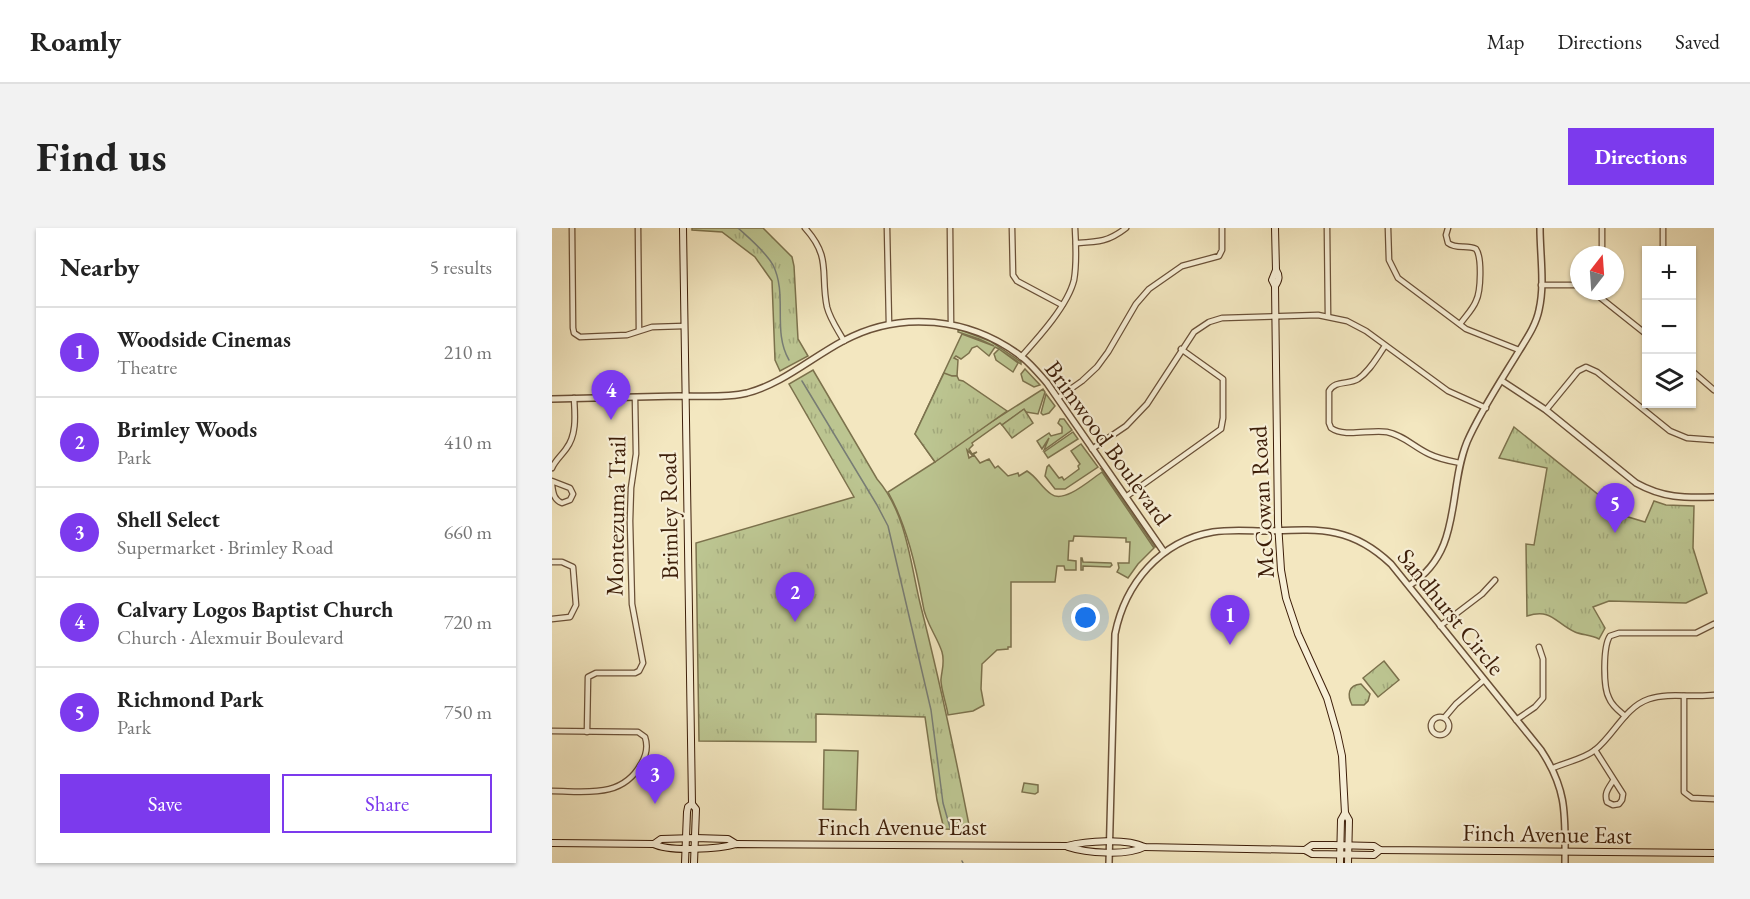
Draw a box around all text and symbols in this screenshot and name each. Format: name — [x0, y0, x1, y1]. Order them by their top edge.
text: Roamly — [30, 23, 121, 59]
text: Map — [1487, 28, 1524, 55]
text: Directions — [1557, 28, 1642, 55]
text: Saved — [1675, 28, 1720, 55]
button: Directions — [1568, 128, 1714, 185]
text: Find us — [36, 129, 167, 184]
north arrow — [1570, 246, 1624, 300]
map controls — [1642, 246, 1696, 408]
button: + — [1642, 246, 1696, 300]
text: Nearby — [60, 250, 140, 284]
text: 5 results — [429, 254, 492, 280]
button: − — [1642, 300, 1696, 354]
text: Woodside Cinemas — [117, 325, 291, 354]
text: 1 — [74, 339, 85, 365]
text: 210 m — [444, 339, 492, 365]
text: Theatre — [117, 354, 177, 380]
street label: Brimwood Boulevard — [1038, 354, 1179, 532]
button: layers — [1642, 354, 1696, 408]
pin: 4 — [592, 370, 630, 420]
text: Brimley Woods — [117, 415, 257, 444]
street label: McCowan Road — [1242, 424, 1281, 579]
text: 2 — [74, 429, 85, 455]
text: 410 m — [444, 429, 492, 455]
street label: Montezuma Trail — [599, 435, 632, 596]
text: Park — [117, 444, 151, 470]
street label: Brimley Road — [652, 451, 685, 580]
pin: 5 — [1596, 484, 1634, 533]
text: Shell Select — [117, 505, 220, 534]
text: 3 — [74, 519, 85, 545]
text: 660 m — [444, 519, 492, 545]
text: Supermarket · Brimley Road — [117, 534, 333, 560]
street label: Sandhurst Circle — [1391, 542, 1512, 681]
pin: 2 — [776, 572, 814, 622]
text: Calvary Logos Baptist Church — [117, 595, 393, 624]
pin: 1 — [1210, 596, 1250, 645]
your location — [1071, 603, 1100, 632]
text: 4 — [74, 609, 85, 635]
text: 720 m — [444, 609, 492, 635]
text: Church · Alexmuir Boulevard — [117, 624, 344, 650]
text: Richmond Park — [117, 685, 264, 714]
text: 5 — [74, 699, 85, 725]
text: 750 m — [444, 699, 492, 725]
text: Park — [117, 714, 151, 740]
pin: 3 — [636, 754, 674, 804]
button: Save — [60, 774, 270, 833]
button: Share — [282, 774, 492, 833]
street label: Finch Avenue East — [817, 811, 987, 842]
street label: Finch Avenue East — [1462, 817, 1632, 850]

